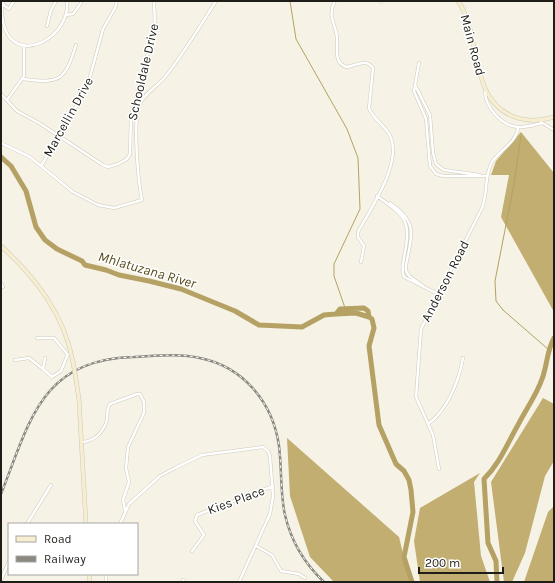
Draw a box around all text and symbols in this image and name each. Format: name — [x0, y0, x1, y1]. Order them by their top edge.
street label: Main Road — [458, 13, 488, 77]
street label: Schooldale Drive — [125, 22, 162, 122]
street label: Marcellin Drive — [40, 74, 96, 159]
street label: Anderson Road — [418, 238, 472, 324]
water label: Mhlatuzana River — [96, 248, 199, 292]
street label: Kies Place — [205, 483, 267, 517]
legend — [8, 523, 138, 575]
text: Road — [44, 532, 72, 546]
scale bar — [419, 549, 503, 575]
text: Railway — [44, 552, 86, 566]
text: 200 m — [425, 556, 460, 570]

